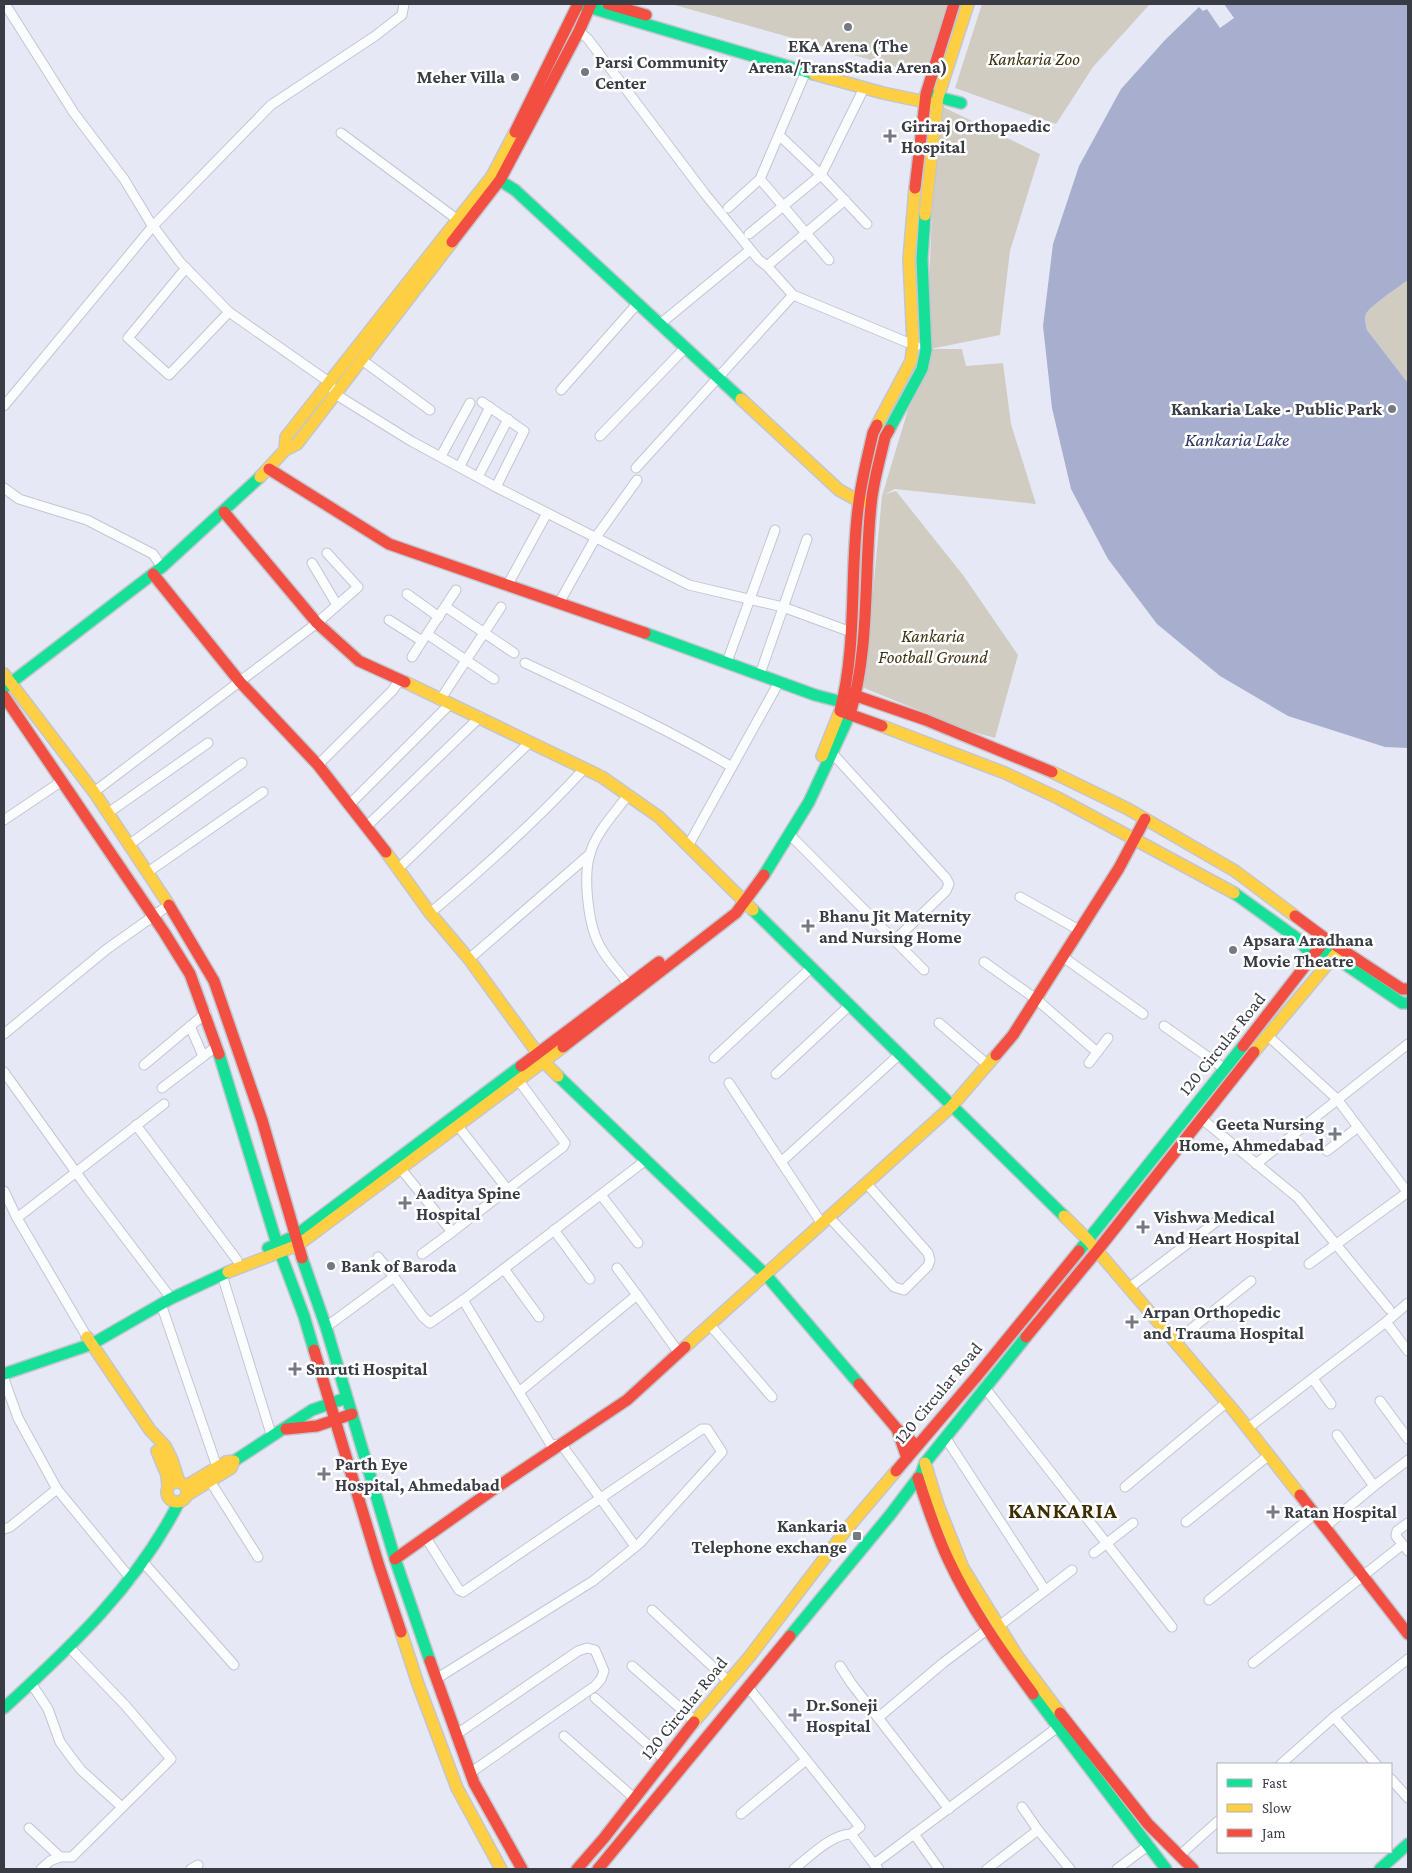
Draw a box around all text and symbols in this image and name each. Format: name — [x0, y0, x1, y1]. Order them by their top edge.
marker: EKA Arena (The Arena/TransStadia Arena) — [842, 21, 854, 33]
place label: EKA Arena (The Arena/TransStadia Arena) — [747, 36, 948, 78]
park label: Kankaria Zoo — [988, 49, 1080, 69]
place label: Parsi Community Center — [595, 52, 728, 93]
marker: Parsi Community Center — [579, 66, 591, 78]
place label: Meher Villa — [417, 67, 505, 87]
marker: Meher Villa — [509, 71, 521, 83]
place label: Giriraj Orthopaedic Hospital — [901, 116, 1050, 157]
marker: Giriraj Orthopaedic Hospital — [883, 129, 897, 143]
place label: Kankaria Lake - Public Park — [1171, 399, 1382, 419]
marker: Kankaria Lake - Public Park — [1386, 403, 1398, 415]
water label: Kankaria Lake — [1185, 429, 1289, 450]
park label: Kankaria Football Ground — [878, 626, 988, 667]
place label: Bhanu Jit Maternity and Nursing Home — [819, 906, 971, 947]
marker: Bhanu Jit Maternity and Nursing Home — [801, 919, 815, 933]
place label: Apsara Aradhana Movie Theatre — [1242, 930, 1373, 971]
marker: Apsara Aradhana Movie Theatre — [1227, 944, 1239, 956]
street label: 120 Circular Road — [1175, 988, 1270, 1099]
place label: Geeta Nursing Home, Ahmedabad — [1179, 1114, 1324, 1155]
marker: Geeta Nursing Home, Ahmedabad — [1328, 1127, 1342, 1141]
place label: Aaditya Spine Hospital — [415, 1183, 520, 1224]
marker: Aaditya Spine Hospital — [398, 1196, 412, 1210]
place label: Vishwa Medical And Heart Hospital — [1153, 1207, 1300, 1248]
marker: Vishwa Medical And Heart Hospital — [1136, 1220, 1150, 1234]
place label: Bank of Baroda — [341, 1256, 457, 1276]
marker: Bank of Baroda — [325, 1260, 337, 1272]
place label: Arpan Orthopedic and Trauma Hospital — [1142, 1302, 1304, 1343]
marker: Arpan Orthopedic and Trauma Hospital — [1125, 1315, 1139, 1329]
street label: 120 Circular Road — [890, 1338, 986, 1448]
place label: Smruti Hospital — [306, 1359, 427, 1379]
marker: Smruti Hospital — [288, 1362, 302, 1376]
place label: Parth Eye Hospital, Ahmedabad — [335, 1454, 500, 1495]
marker: Parth Eye Hospital, Ahmedabad — [317, 1467, 331, 1481]
district label: KANKARIA — [1008, 1498, 1118, 1523]
place label: Ratan Hospital — [1284, 1502, 1397, 1522]
marker: Ratan Hospital — [1266, 1505, 1280, 1519]
place label: Kankaria Telephone exchange — [692, 1516, 847, 1557]
marker: Kankaria Telephone exchange — [851, 1530, 863, 1542]
street label: 120 Circular Road — [637, 1652, 732, 1763]
place label: Dr.Soneji Hospital — [806, 1695, 879, 1736]
marker: Dr.Soneji Hospital — [788, 1708, 802, 1722]
legend — [1217, 1763, 1392, 1853]
text: Fast — [1262, 1775, 1288, 1791]
text: Slow — [1262, 1800, 1292, 1816]
text: Jam — [1260, 1825, 1285, 1842]

